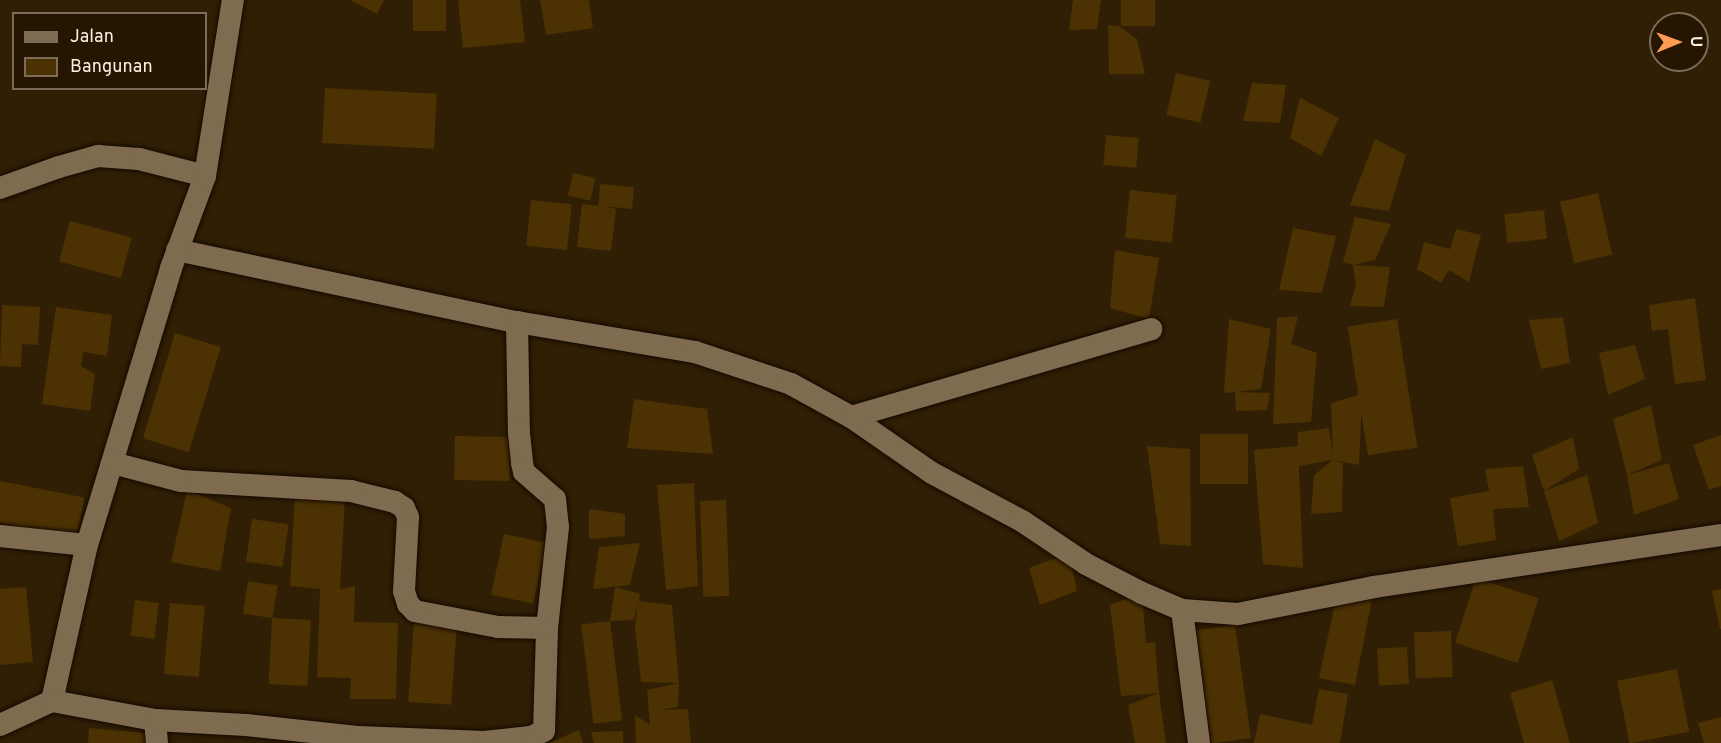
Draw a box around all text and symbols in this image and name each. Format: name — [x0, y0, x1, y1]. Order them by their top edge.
legend — [12, 12, 207, 90]
north arrow — [1649, 12, 1709, 72]
text: Jalan — [70, 26, 114, 49]
text: U — [1685, 36, 1705, 48]
text: Bangunan — [70, 56, 153, 79]

